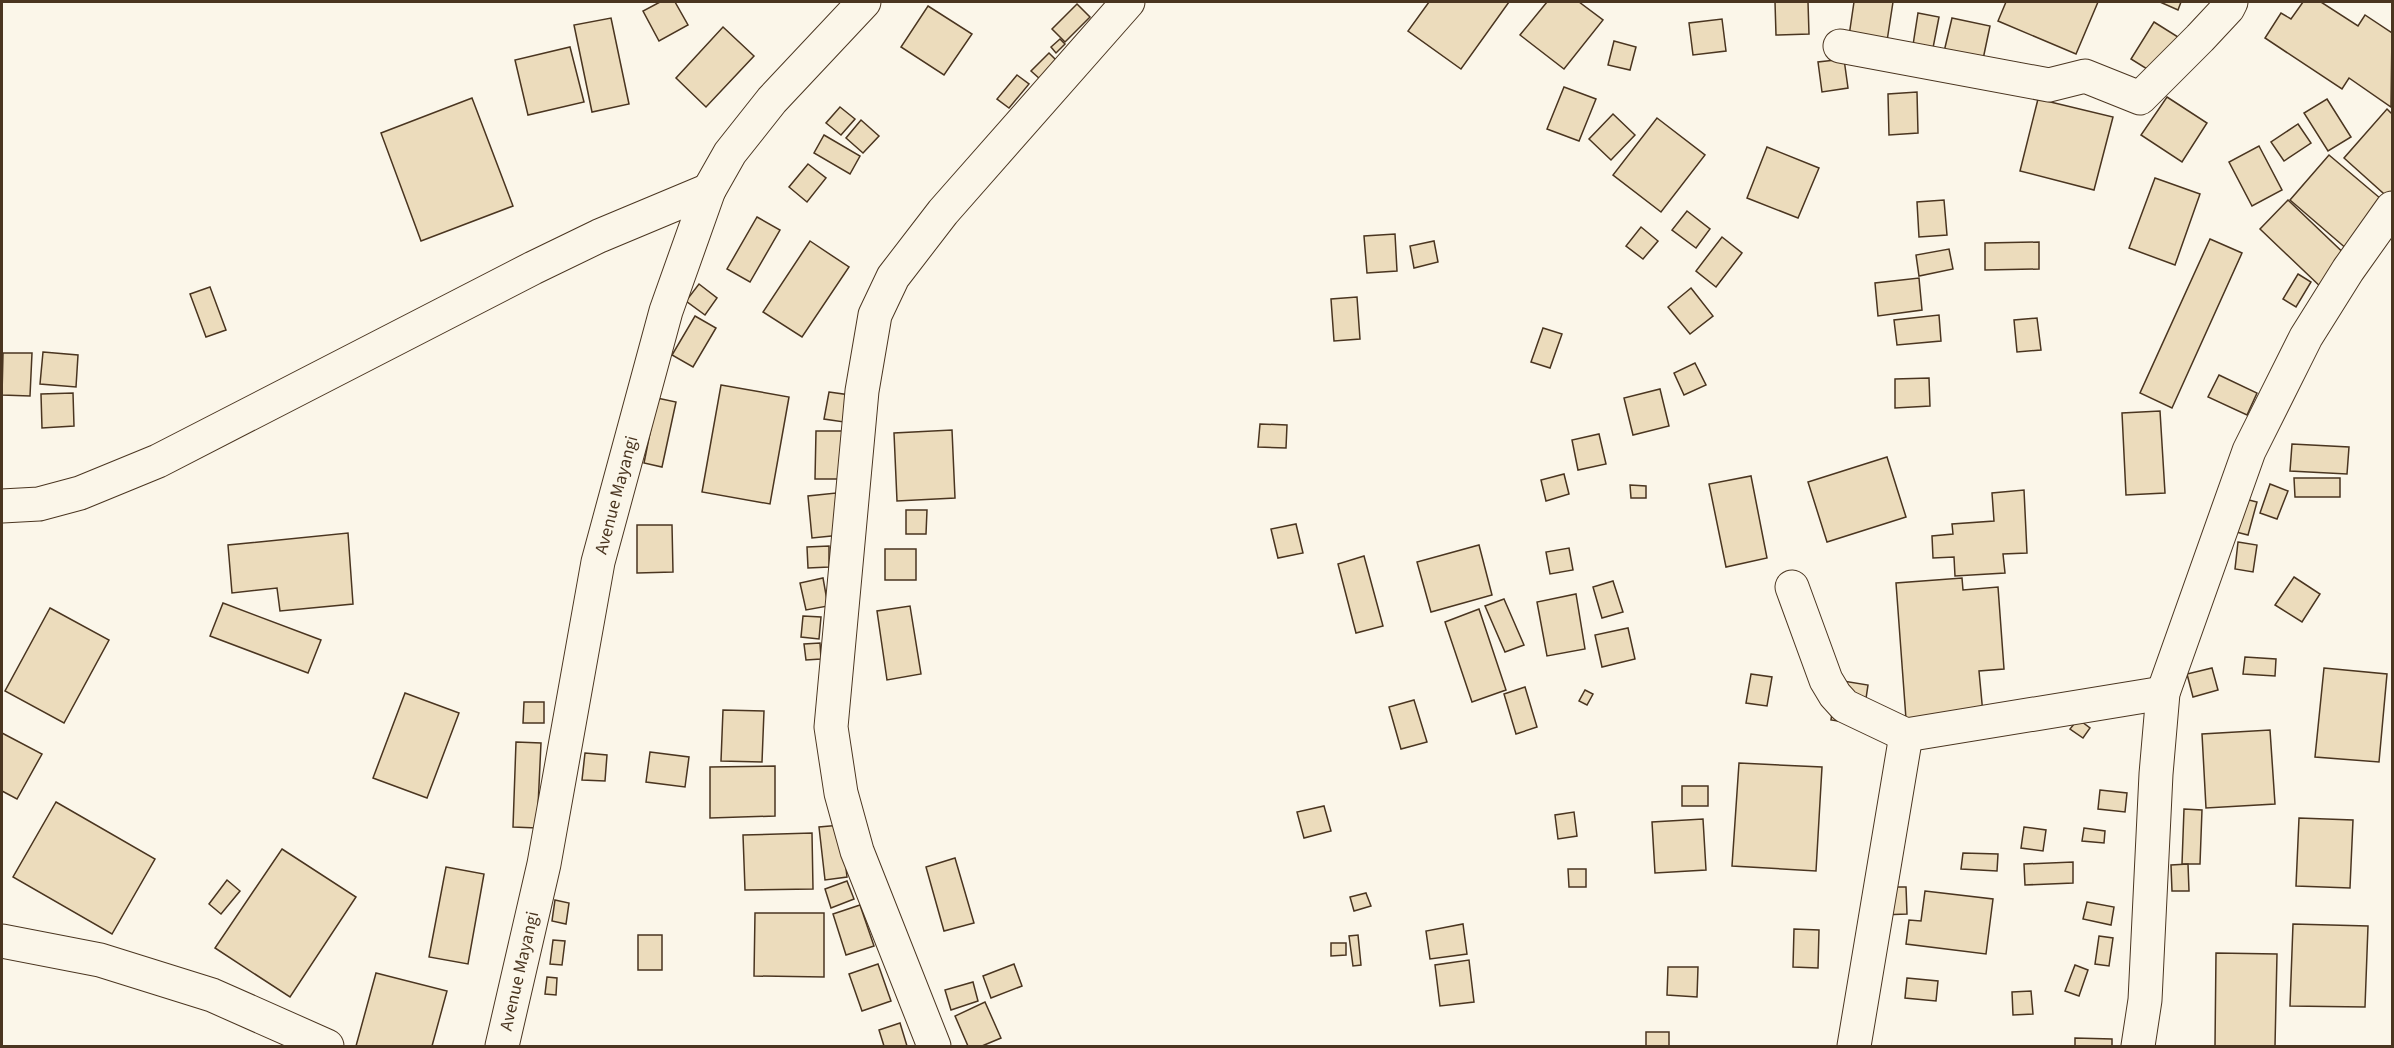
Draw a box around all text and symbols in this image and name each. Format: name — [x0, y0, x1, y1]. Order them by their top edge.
street label: Avenue Mayangi — [589, 433, 644, 557]
street label: Avenue Mayangi — [494, 909, 545, 1033]

